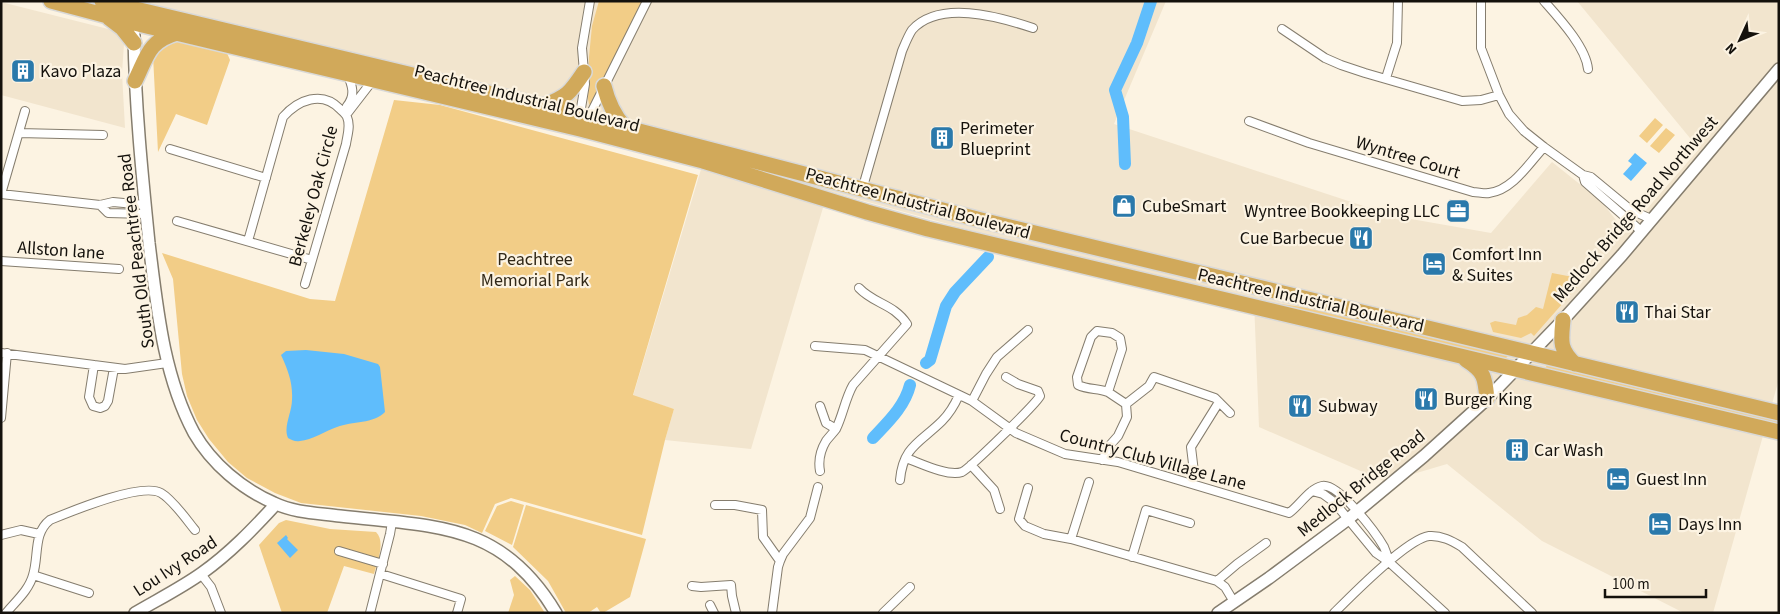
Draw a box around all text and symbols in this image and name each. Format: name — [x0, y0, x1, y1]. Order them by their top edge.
north arrow — [1715, 15, 1765, 65]
text: N — [1721, 38, 1742, 59]
building icon: Kavo Plaza — [10, 58, 36, 84]
street label: Peachtree Industrial Boulevard — [411, 58, 642, 139]
place label: Kavo Plaza — [40, 59, 121, 84]
street label: Medlock Bridge Road Northwest — [1547, 110, 1724, 308]
place label: Perimeter Blueprint — [960, 116, 1035, 162]
street label: Berkeley Oak Circle — [283, 123, 344, 269]
building icon: Perimeter Blueprint — [929, 125, 955, 151]
street label: Wyntree Court — [1352, 130, 1463, 185]
street label: South Old Peachtree Road — [112, 152, 161, 350]
street label: Peachtree Industrial Boulevard — [803, 161, 1033, 246]
shop icon: CubeSmart — [1111, 193, 1137, 219]
place label: CubeSmart — [1142, 194, 1226, 219]
office icon: Wyntree Bookkeeping LLC — [1445, 198, 1471, 224]
place label: Wyntree Bookkeeping LLC — [1244, 199, 1440, 224]
restaurant icon: Cue Barbecue — [1348, 225, 1374, 251]
place label: Cue Barbecue — [1240, 226, 1344, 251]
street label: Allston lane — [16, 235, 106, 266]
place label: Comfort Inn & Suites — [1452, 242, 1542, 288]
park label: Peachtree Memorial Park — [481, 247, 589, 293]
hotel icon: Comfort Inn & Suites — [1421, 251, 1447, 277]
street label: Peachtree Industrial Boulevard — [1195, 262, 1427, 339]
restaurant icon: Thai Star — [1614, 299, 1640, 325]
place label: Thai Star — [1644, 300, 1711, 325]
restaurant icon: Burger King — [1413, 386, 1439, 412]
place label: Burger King — [1444, 387, 1532, 412]
restaurant icon: Subway — [1287, 393, 1313, 419]
place label: Subway — [1318, 394, 1378, 419]
street label: Country Club Village Lane — [1057, 422, 1249, 496]
street label: Medlock Bridge Road — [1292, 424, 1431, 543]
building icon: Car Wash — [1504, 437, 1530, 463]
place label: Car Wash — [1534, 438, 1603, 463]
hotel icon: Guest Inn — [1605, 466, 1631, 492]
place label: Guest Inn — [1636, 467, 1707, 492]
hotel icon: Days Inn — [1647, 511, 1673, 537]
place label: Days Inn — [1678, 512, 1742, 537]
street label: Lou Ivy Road — [128, 530, 222, 603]
scale bar — [1605, 566, 1706, 598]
text: 100 m — [1612, 574, 1650, 595]

